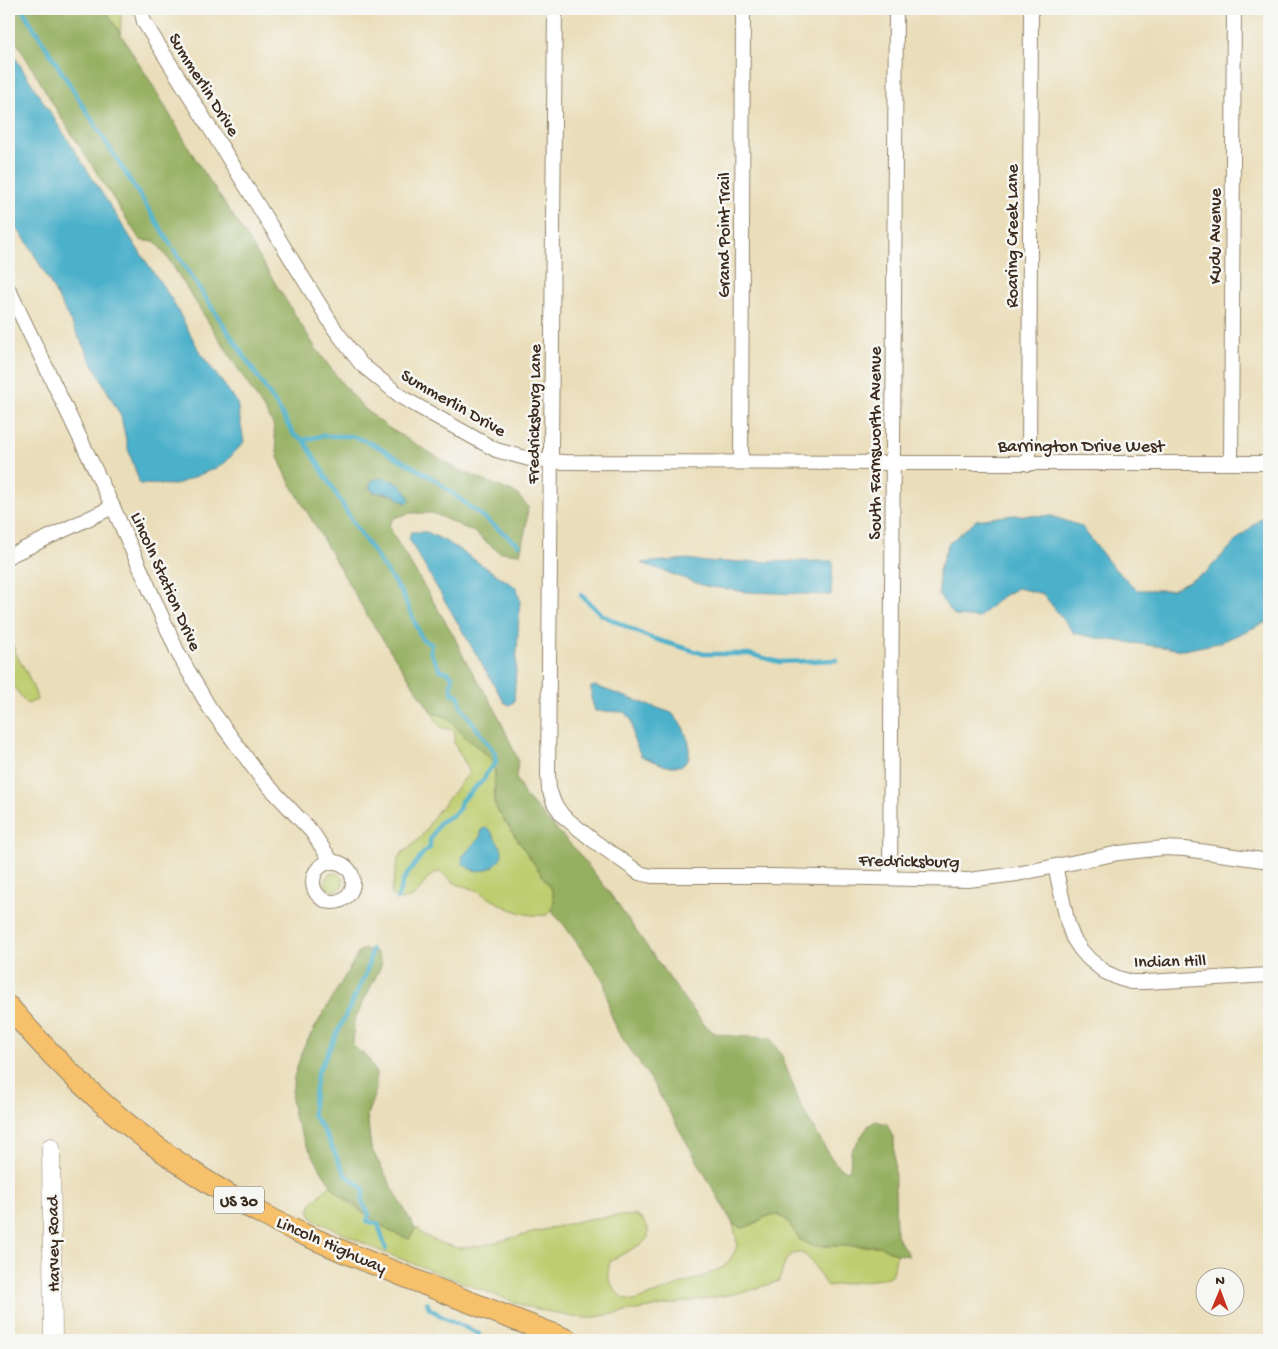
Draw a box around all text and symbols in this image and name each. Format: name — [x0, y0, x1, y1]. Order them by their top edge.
street label: Summerlin Drive — [163, 30, 243, 141]
street label: Roaring Creek Lane — [1003, 164, 1024, 308]
street label: Grand Point Trail — [715, 172, 736, 298]
street label: Kudu Avenue — [1206, 187, 1227, 284]
street label: Fredricksburg Lane — [524, 343, 547, 485]
street label: South Farnsworth Avenue — [866, 346, 887, 540]
street label: Summerlin Drive — [396, 366, 510, 443]
street label: Barrington Drive West — [997, 437, 1166, 458]
street label: Lincoln Station Drive — [125, 509, 205, 655]
street label: Fredricksburg — [857, 851, 960, 874]
street label: Indian Hill — [1134, 951, 1206, 974]
road number: US 30 — [214, 1186, 264, 1214]
street label: Harvey Road — [43, 1194, 66, 1292]
street label: Lincoln Highway — [273, 1213, 389, 1280]
north arrow — [1196, 1266, 1246, 1316]
text: N — [1215, 1273, 1225, 1290]

